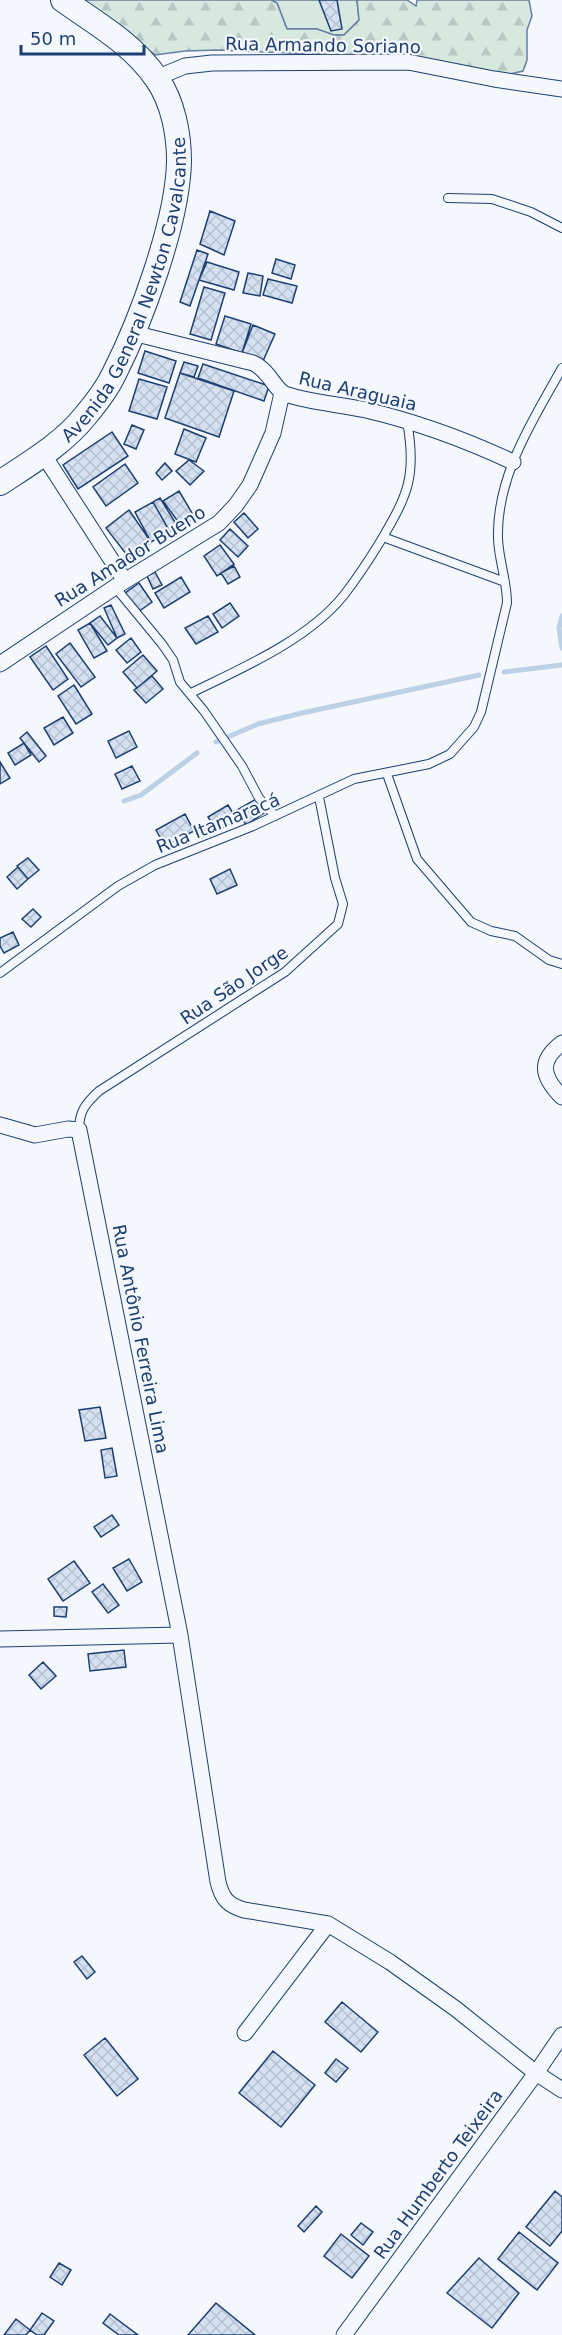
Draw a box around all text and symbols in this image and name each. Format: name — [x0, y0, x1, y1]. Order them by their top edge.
scale bar — [21, 18, 144, 56]
text: 50 m — [30, 28, 76, 49]
street label: Rua Armando Soriano — [225, 33, 421, 57]
street label: Avenida General Newton Cavalcante — [57, 136, 190, 446]
street label: Rua Araguaia — [297, 367, 419, 415]
street label: Rua Amador Bueno — [51, 501, 209, 611]
street label: Rua Itamaracá — [153, 789, 283, 857]
street label: Rua São Jorge — [176, 941, 292, 1029]
street label: Rua Antônio Ferreira Lima — [108, 1223, 174, 1455]
street label: Rua Humberto Teixeira — [369, 2085, 507, 2263]

